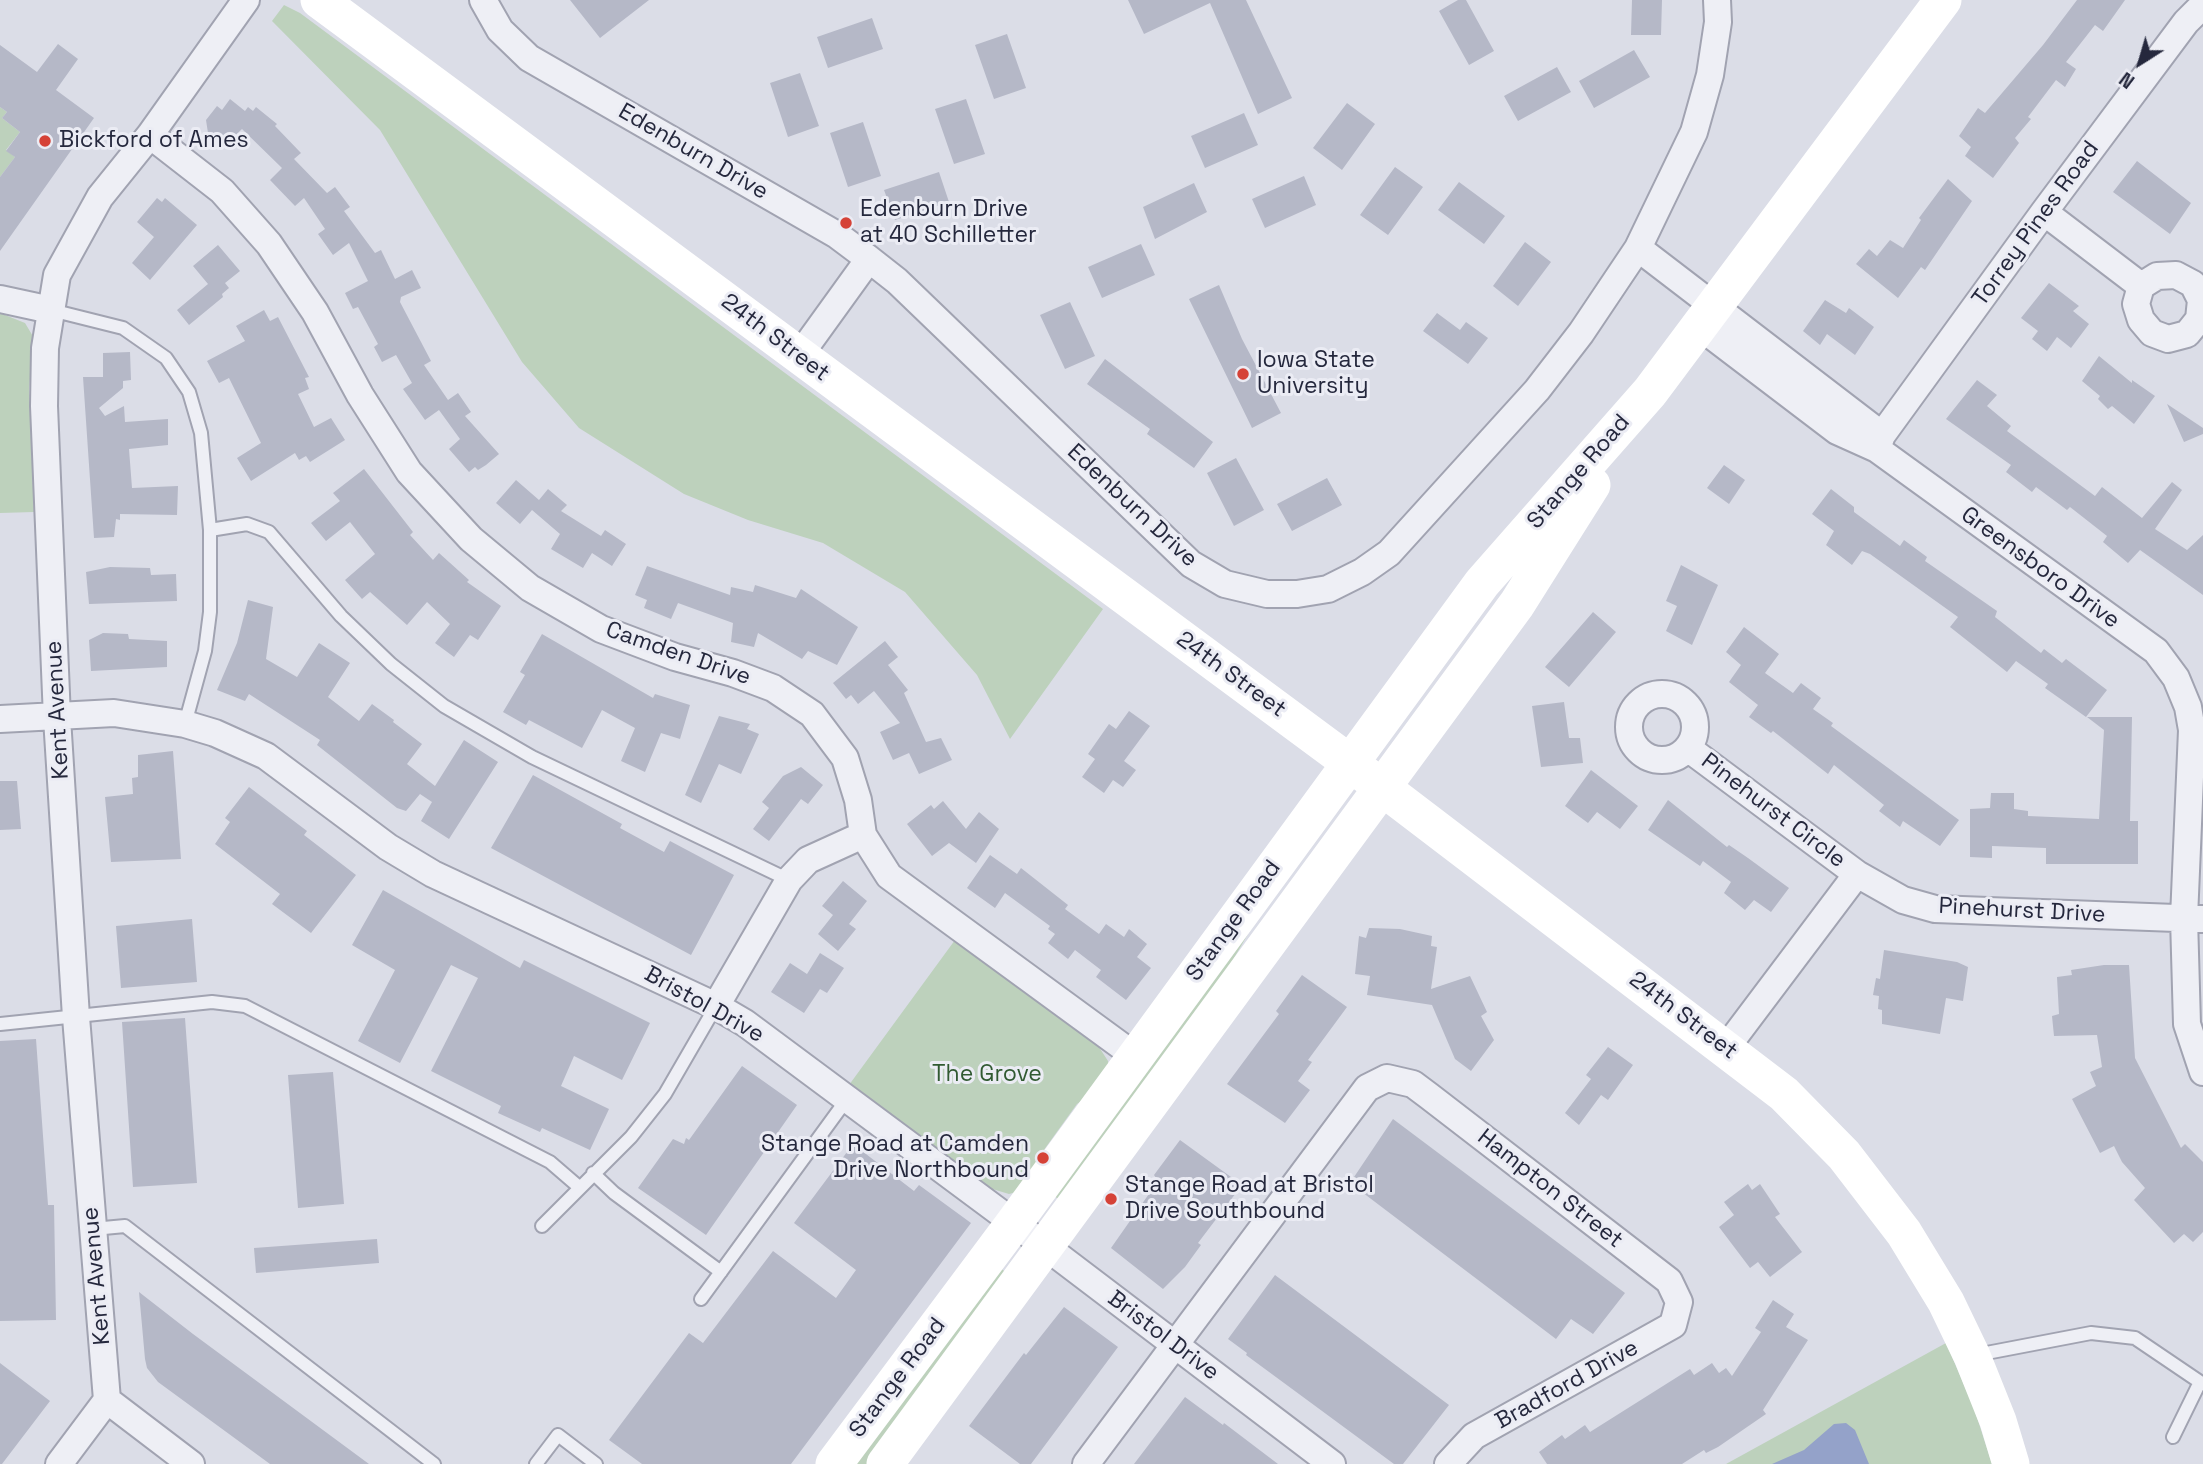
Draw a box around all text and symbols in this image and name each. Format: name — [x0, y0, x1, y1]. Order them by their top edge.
north arrow — [2105, 28, 2175, 98]
text: N — [2114, 66, 2140, 94]
street label: Edenburn Drive — [613, 98, 773, 206]
place label: Bickford of Ames — [59, 127, 249, 155]
marker: Bickford of Ames — [37, 133, 53, 149]
street label: Torrey Pines Road — [1967, 136, 2105, 312]
place label: Edenburn Drive at 40 Schilletter — [860, 196, 1037, 250]
marker: Edenburn Drive at 40 Schilletter — [838, 215, 854, 231]
street label: 24th Street — [715, 288, 835, 388]
place label: Iowa State University — [1257, 347, 1375, 401]
marker: Iowa State University — [1235, 366, 1251, 382]
street label: Stange Road — [1522, 409, 1636, 535]
street label: Edenburn Drive — [1061, 439, 1203, 573]
street label: Greensboro Drive — [1955, 501, 2125, 635]
street label: Camden Drive — [602, 616, 754, 692]
street label: 24th Street — [1171, 626, 1291, 724]
street label: Kent Avenue — [41, 640, 75, 780]
street label: Pinehurst Circle — [1695, 748, 1851, 874]
street label: Stange Road — [1181, 855, 1287, 987]
street label: Pinehurst Drive — [1938, 893, 2106, 929]
street label: Bristol Drive — [639, 961, 769, 1049]
street label: 24th Street — [1623, 966, 1743, 1066]
park label: The Grove — [932, 1061, 1042, 1089]
street label: Hampton Street — [1472, 1124, 1628, 1254]
place label: Stange Road at Camden Drive Northbound — [761, 1131, 1029, 1185]
marker: Stange Road at Camden Drive Northbound — [1035, 1150, 1051, 1166]
place label: Stange Road at Bristol Drive Southbound — [1125, 1172, 1374, 1226]
marker: Stange Road at Bristol Drive Southbound — [1103, 1191, 1119, 1207]
street label: Kent Avenue — [77, 1206, 117, 1346]
street label: Bristol Drive — [1102, 1285, 1224, 1387]
street label: Stange Road — [844, 1313, 952, 1443]
street label: Bradford Drive — [1491, 1334, 1643, 1436]

